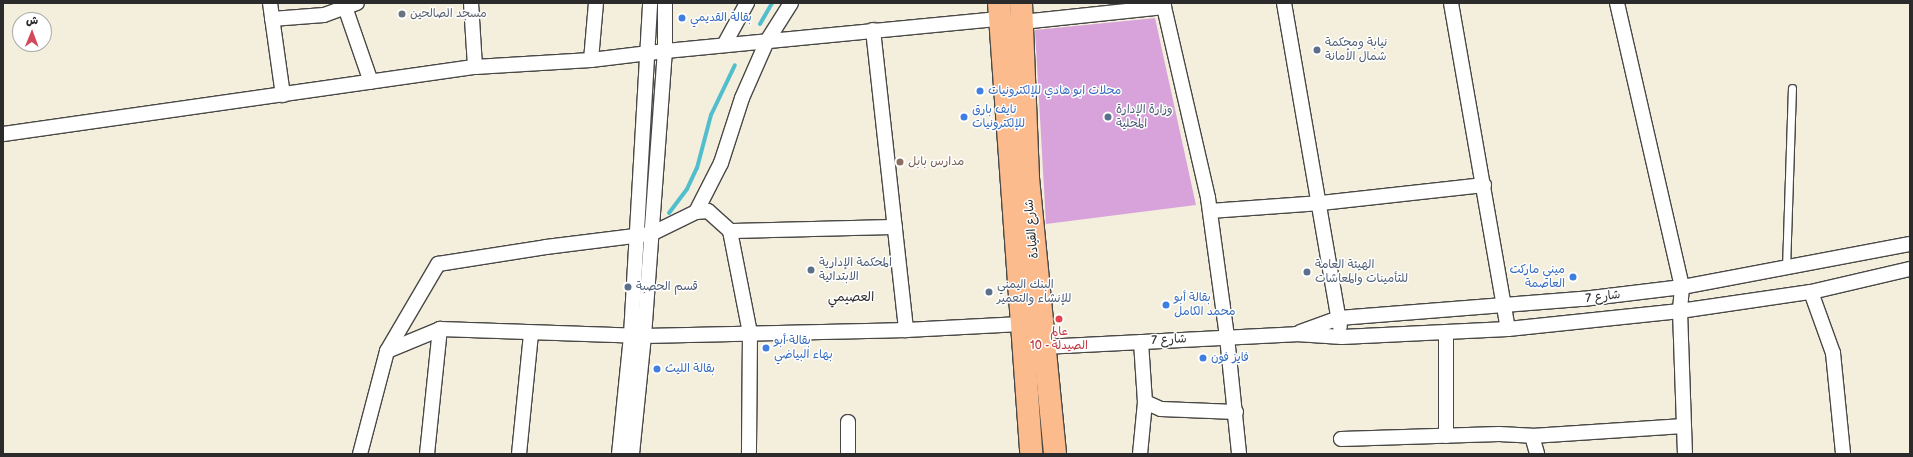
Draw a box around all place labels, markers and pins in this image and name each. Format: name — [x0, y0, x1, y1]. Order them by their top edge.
place label: مسجد الصالحين — [410, 7, 487, 21]
marker: مسجد الصالحين — [397, 9, 407, 19]
place label: بقالة القديمي — [690, 11, 752, 25]
marker: بقالة القديمي — [677, 13, 687, 23]
place label: نيابة ومحكمة شمال الأمانة — [1325, 36, 1387, 64]
marker: نيابة ومحكمة شمال الأمانة — [1312, 45, 1322, 55]
place label: محلات ابو هادي للإلكترونيات — [988, 84, 1121, 98]
marker: محلات ابو هادي للإلكترونيات — [975, 86, 985, 96]
place label: نايف بارق للإلكترونيات — [972, 103, 1025, 131]
place label: وزارة الإدارة المحلية — [1116, 103, 1173, 131]
marker: نايف بارق للإلكترونيات — [959, 112, 969, 122]
marker: وزارة الإدارة المحلية — [1103, 112, 1113, 122]
place label: مدارس بابل — [908, 155, 964, 169]
marker: مدارس بابل — [895, 157, 905, 167]
place label: المحكمة الإدارية الابتدائية — [819, 256, 892, 284]
place label: الهيئة العامة للتأمينات والمعاشات — [1315, 258, 1408, 286]
place label: ميني ماركت العاصمة — [1509, 263, 1565, 291]
marker: المحكمة الإدارية الابتدائية — [806, 265, 816, 275]
marker: الهيئة العامة للتأمينات والمعاشات — [1302, 267, 1312, 277]
marker: ميني ماركت العاصمة — [1568, 272, 1578, 282]
place label: البنك اليمني للإنشاء والتعمير — [997, 278, 1071, 306]
place label: قسم الحصبة — [636, 280, 698, 294]
marker: قسم الحصبة — [623, 282, 633, 292]
marker: البنك اليمني للإنشاء والتعمير — [984, 287, 994, 297]
place label: بقالة أبو محمد الكامل — [1174, 291, 1236, 319]
marker: بقالة أبو محمد الكامل — [1161, 300, 1171, 310]
marker: عالم الصيدلة - 10 — [1054, 314, 1064, 324]
place label: عالم الصيدلة - 10 — [1030, 325, 1088, 353]
place label: بقالة أبو بهاء البياضي — [774, 334, 833, 362]
marker: بقالة أبو بهاء البياضي — [761, 343, 771, 353]
place label: فايز فون — [1211, 351, 1249, 365]
marker: فايز فون — [1198, 353, 1208, 363]
place label: بقالة الليث — [665, 362, 715, 376]
marker: بقالة الليث — [652, 364, 662, 374]

